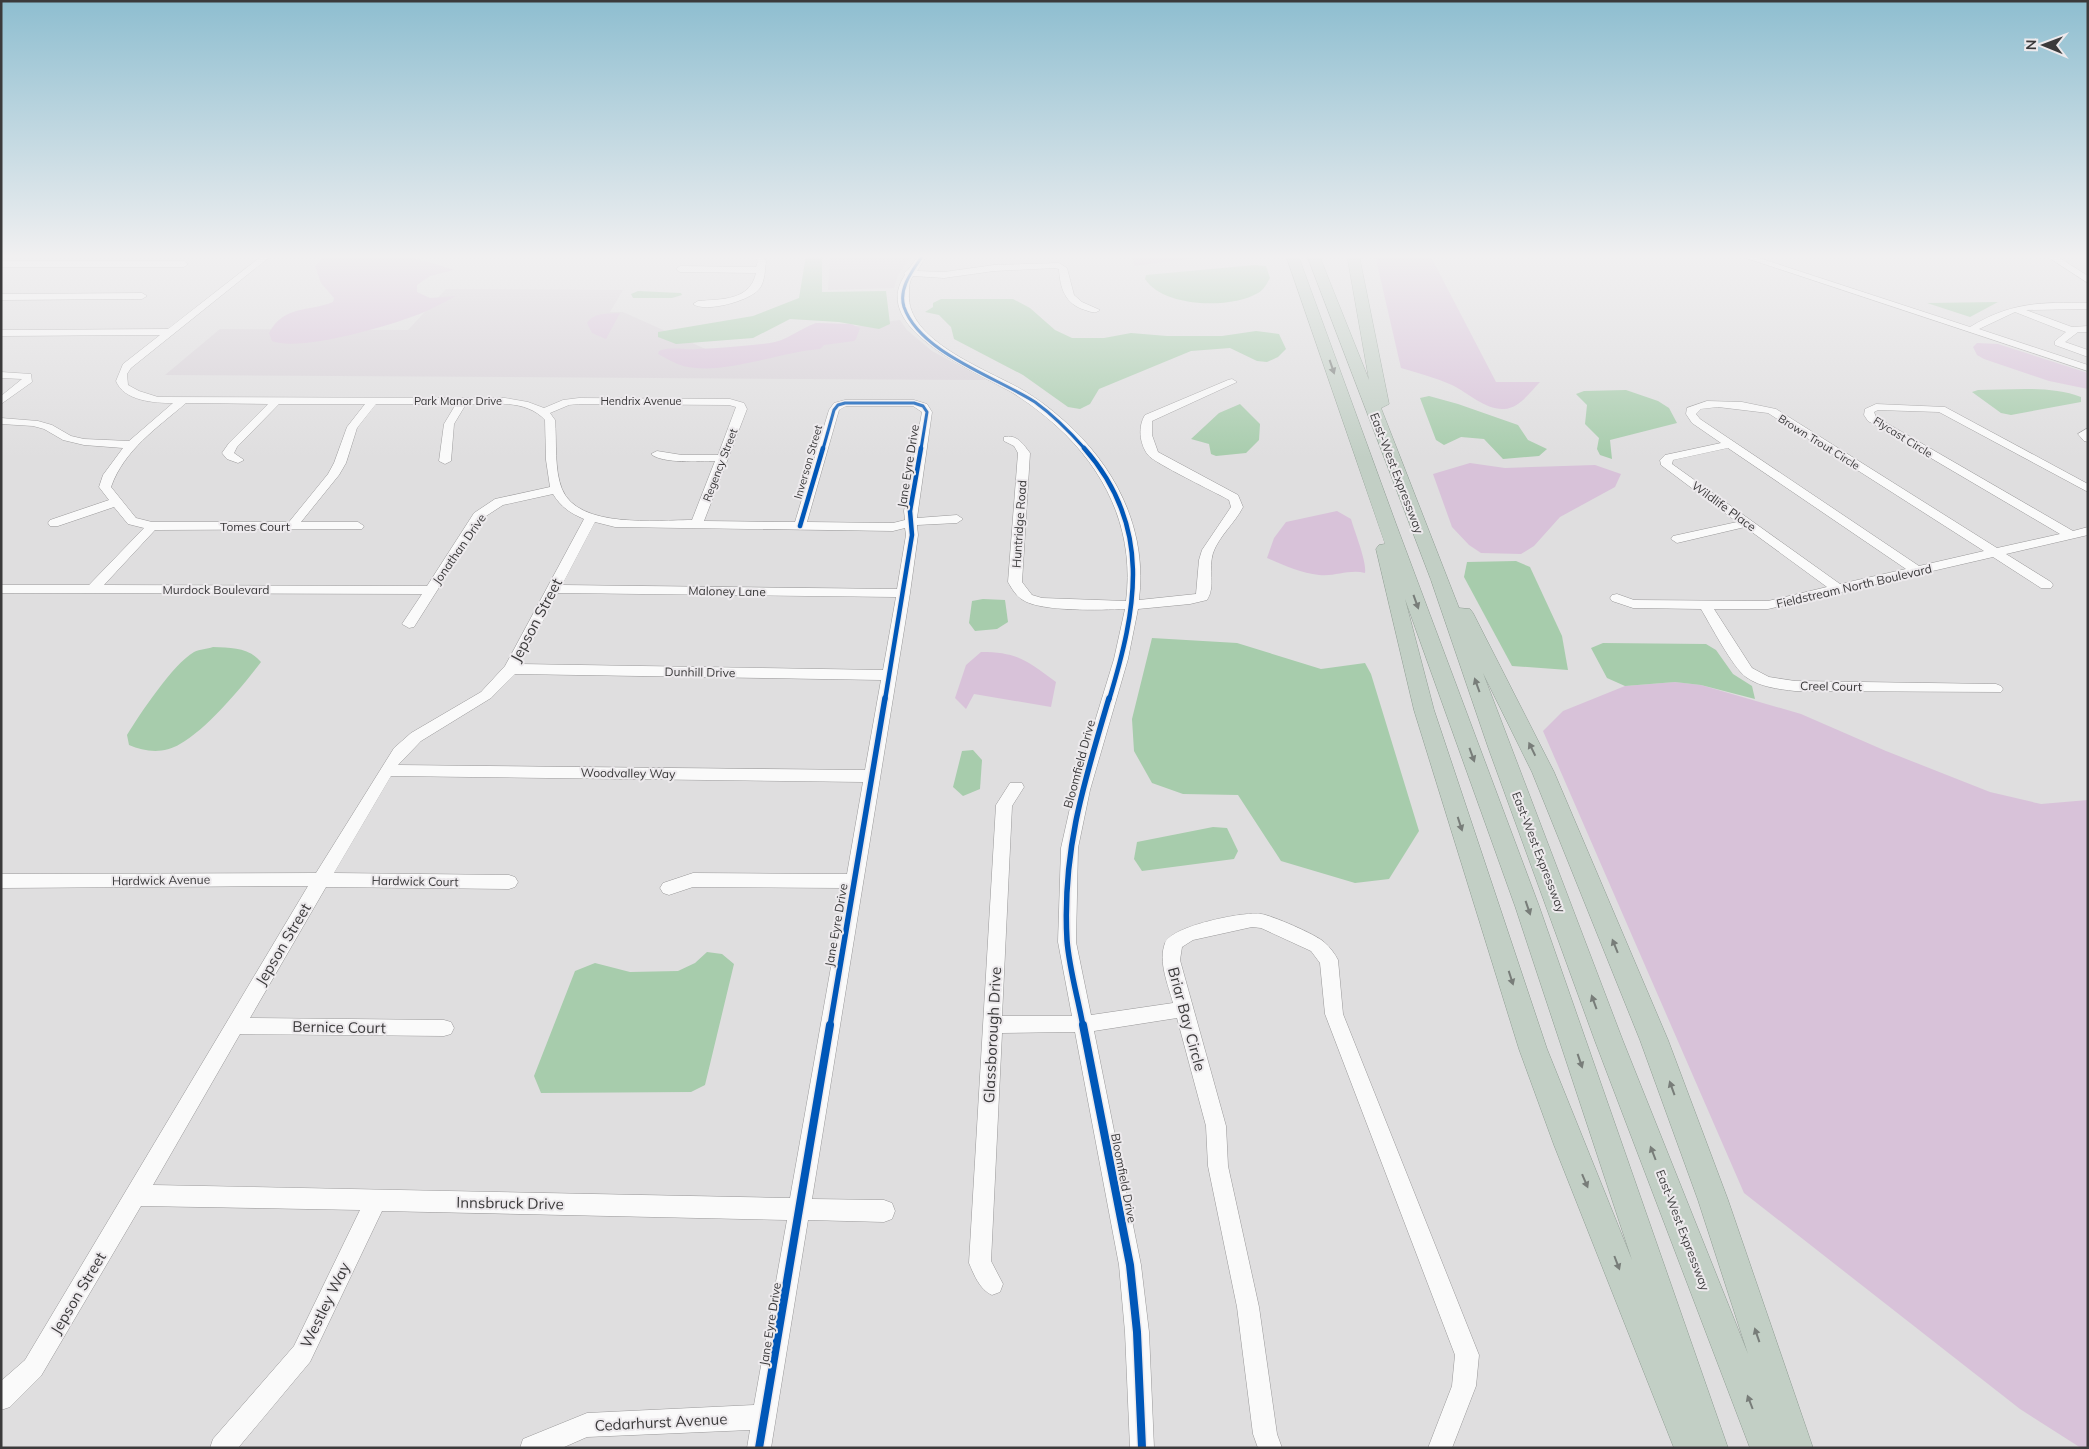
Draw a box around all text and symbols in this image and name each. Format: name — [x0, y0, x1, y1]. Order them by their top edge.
north arrow — [2019, 20, 2069, 70]
text: N — [2022, 39, 2040, 50]
one-way arrow — [1328, 360, 1336, 375]
street label: Park Manor Drive — [414, 394, 502, 408]
street label: Hendrix Avenue — [600, 394, 682, 408]
street label: East-West Expressway — [1367, 410, 1427, 536]
street label: Brown Trout Circle — [1776, 411, 1862, 473]
street label: Flycast Circle — [1871, 413, 1935, 461]
street label: Inverson Street — [791, 423, 825, 501]
street label: Jane Eyre Drive — [894, 423, 922, 509]
street label: Regency Street — [700, 426, 740, 504]
street label: Wildlife Place — [1689, 478, 1759, 534]
street label: Huntridge Road — [1008, 480, 1030, 568]
street label: Jonathan Drive — [429, 511, 489, 587]
street label: Tomes Court — [220, 519, 290, 534]
street label: Fieldstream North Boulevard — [1775, 561, 1933, 611]
street label: Jepson Street — [506, 575, 566, 665]
street label: Murdock Boulevard — [163, 582, 269, 597]
street label: Maloney Lane — [688, 583, 766, 599]
one-way arrow — [1413, 595, 1420, 610]
street label: Dunhill Drive — [665, 664, 735, 680]
one-way arrow — [1473, 678, 1480, 693]
street label: Creel Court — [1800, 678, 1862, 694]
street label: Bloomfield Drive — [1060, 718, 1098, 810]
one-way arrow — [1528, 742, 1536, 757]
one-way arrow — [1468, 748, 1476, 763]
street label: Woodvalley Way — [580, 765, 676, 781]
street label: East-West Expressway — [1509, 789, 1569, 915]
one-way arrow — [1457, 816, 1464, 831]
street label: Hardwick Avenue — [112, 872, 210, 888]
street label: Hardwick Court — [371, 873, 459, 889]
street label: Jane Eyre Drive — [821, 882, 851, 968]
street label: Jepson Street — [251, 900, 315, 988]
one-way arrow — [1525, 900, 1532, 915]
one-way arrow — [1611, 939, 1619, 953]
street label: Briar Bay Circle — [1164, 965, 1210, 1073]
street label: Glassborough Drive — [979, 966, 1005, 1104]
one-way arrow — [1507, 971, 1515, 986]
one-way arrow — [1590, 994, 1598, 1009]
street label: Bernice Court — [292, 1017, 386, 1037]
one-way arrow — [1577, 1054, 1584, 1069]
one-way arrow — [1668, 1081, 1675, 1096]
street label: Bloomfield Drive — [1108, 1132, 1140, 1224]
one-way arrow — [1648, 1146, 1656, 1161]
street label: East-West Expressway — [1653, 1167, 1713, 1293]
one-way arrow — [1581, 1174, 1589, 1188]
street label: Innsbruck Drive — [456, 1193, 564, 1213]
street label: Jepson Street — [46, 1249, 110, 1337]
one-way arrow — [1613, 1256, 1621, 1271]
street label: Westley Way — [296, 1259, 354, 1351]
street label: Jane Eyre Drive — [756, 1281, 784, 1367]
one-way arrow — [1753, 1328, 1761, 1343]
one-way arrow — [1746, 1395, 1754, 1410]
street label: Cedarhurst Avenue — [594, 1409, 728, 1435]

